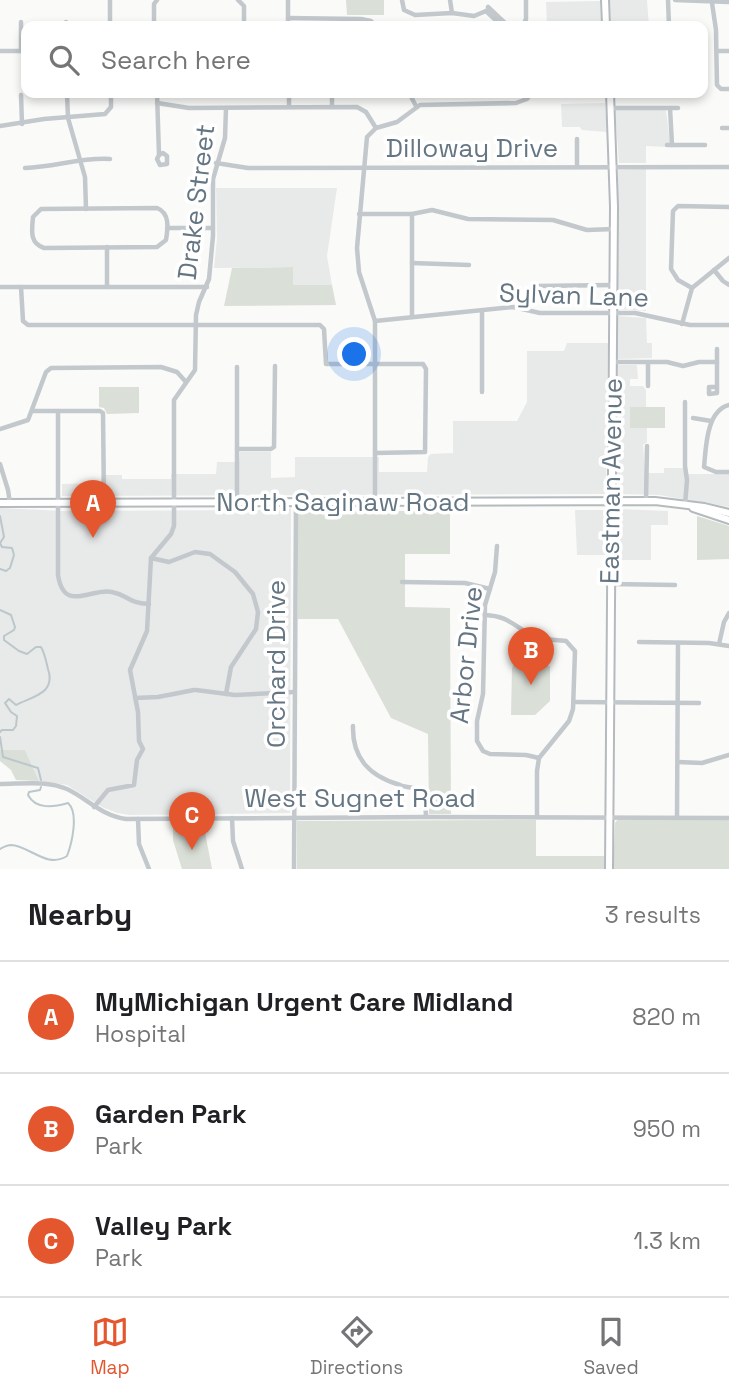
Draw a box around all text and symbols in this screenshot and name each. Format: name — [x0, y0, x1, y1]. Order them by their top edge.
search box — [21, 21, 708, 98]
icon: search — [45, 41, 83, 79]
text: Search here — [101, 43, 251, 77]
street label: Drake Street — [170, 122, 222, 282]
street label: Dilloway Drive — [386, 131, 558, 165]
street label: Sylvan Lane — [499, 275, 649, 315]
your location — [337, 337, 371, 371]
street label: Eastman Avenue — [592, 378, 630, 584]
pin: A — [70, 480, 116, 538]
street label: North Saginaw Road — [216, 485, 470, 519]
street label: Orchard Drive — [259, 580, 293, 748]
street label: Arbor Drive — [442, 585, 490, 725]
pin: B — [508, 627, 554, 685]
street label: West Sugnet Road — [244, 781, 476, 815]
pin: C — [169, 792, 215, 850]
text: Nearby — [28, 895, 132, 934]
text: 3 results — [605, 900, 701, 930]
text: MyMichigan Urgent Care Midland — [95, 985, 513, 1019]
text: A — [44, 1002, 58, 1032]
text: 820 m — [632, 1002, 701, 1032]
text: Hospital — [95, 1019, 186, 1049]
text: Garden Park — [95, 1097, 247, 1131]
text: B — [43, 1114, 59, 1144]
text: 950 m — [633, 1114, 701, 1144]
text: Park — [95, 1131, 143, 1161]
text: Valley Park — [95, 1209, 232, 1243]
text: C — [44, 1226, 58, 1256]
text: 1.3 km — [634, 1226, 701, 1256]
text: Park — [95, 1243, 143, 1273]
tab: Map — [90, 1313, 130, 1380]
tab: Directions — [310, 1313, 403, 1380]
tab: Saved — [583, 1313, 639, 1380]

